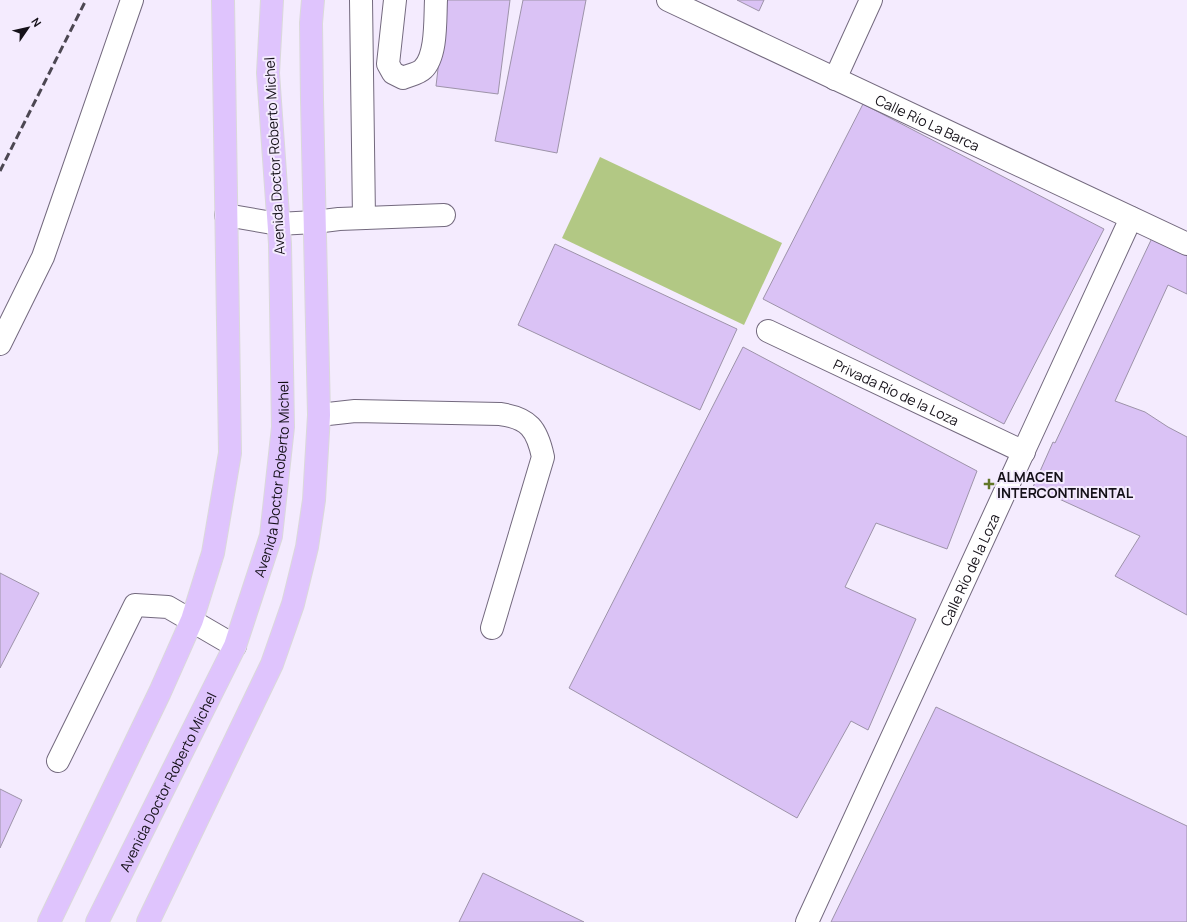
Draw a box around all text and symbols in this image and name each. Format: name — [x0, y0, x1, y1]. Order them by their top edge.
north arrow — [8, 8, 48, 48]
text: N — [28, 15, 45, 30]
street label: Avenida Doctor Roberto Michel — [259, 57, 289, 255]
street label: Calle Río La Barca — [873, 89, 983, 155]
street label: Privada Río de la Loza — [831, 354, 962, 429]
street label: Avenida Doctor Roberto Michel — [249, 381, 293, 579]
place label: ALMACEN INTERCONTINENTAL — [997, 467, 1134, 502]
marker: ALMACEN INTERCONTINENTAL — [984, 479, 994, 489]
street label: Calle Río de la Loza — [935, 510, 1003, 629]
street label: Avenida Doctor Roberto Michel — [114, 689, 220, 874]

